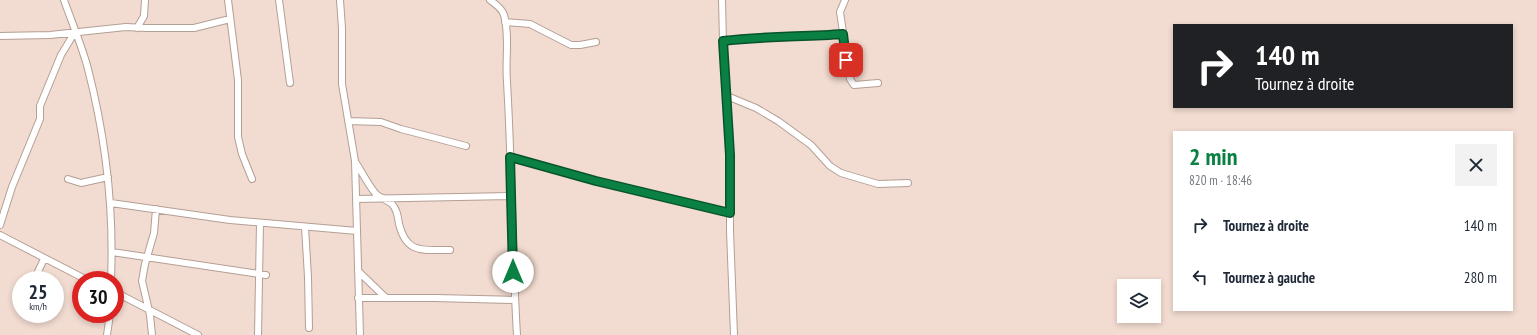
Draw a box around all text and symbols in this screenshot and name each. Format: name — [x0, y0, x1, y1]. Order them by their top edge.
text: 140 m — [1255, 36, 1319, 73]
icon: right — [1189, 40, 1241, 92]
pin — [829, 43, 863, 77]
icon: arrive — [835, 49, 857, 71]
text: Tournez à droite — [1255, 72, 1354, 95]
text: 2 min — [1189, 141, 1237, 172]
button: close — [1455, 144, 1497, 186]
text: 820 m · 18:46 — [1189, 172, 1252, 189]
icon: right — [1189, 214, 1211, 236]
text: Tournez à droite — [1223, 216, 1309, 235]
text: 140 m — [1464, 216, 1497, 235]
position arrow — [492, 251, 534, 293]
icon: left — [1189, 266, 1211, 288]
text: Tournez à gauche — [1223, 268, 1315, 287]
text: 280 m — [1464, 268, 1497, 287]
speed limit sign: 30 — [72, 271, 124, 323]
text: 25 — [28, 279, 48, 305]
map controls — [1117, 279, 1161, 323]
button: layers — [1117, 279, 1161, 323]
text: km/h — [29, 300, 47, 313]

